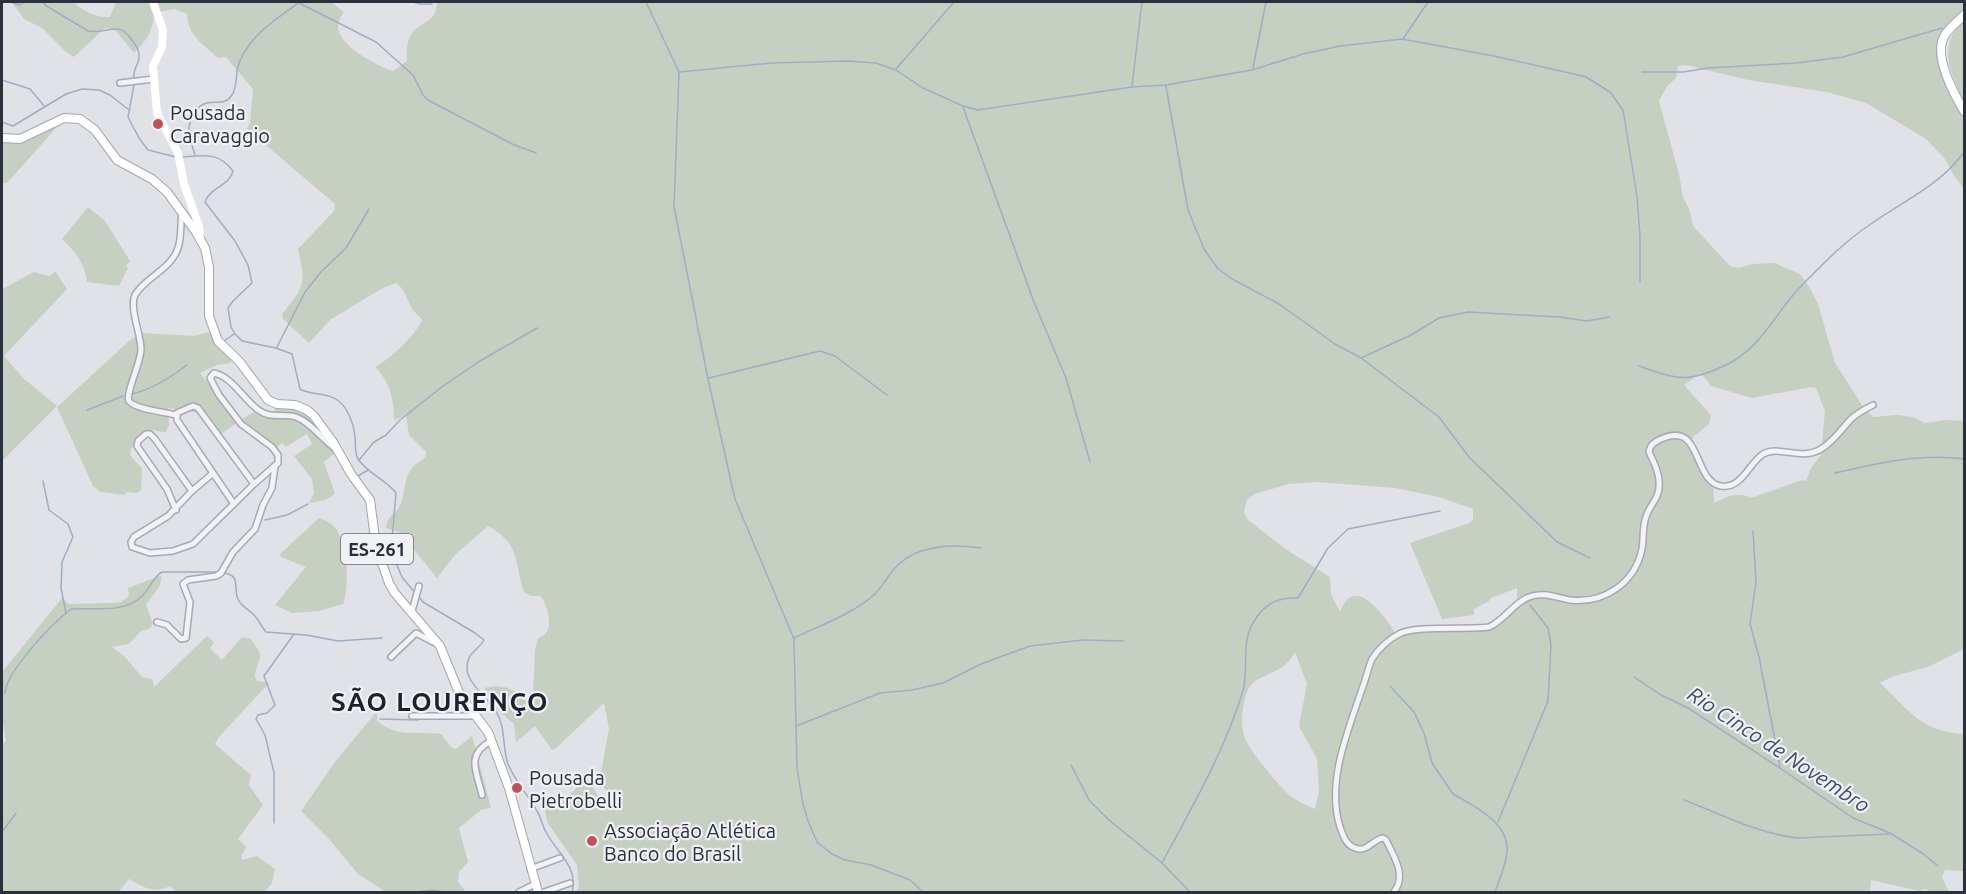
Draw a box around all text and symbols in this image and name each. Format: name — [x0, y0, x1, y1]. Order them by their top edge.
place label: Pousada Caravaggio — [170, 101, 270, 147]
marker: Pousada Caravaggio — [151, 117, 165, 131]
road number: ES-261 — [341, 534, 413, 564]
water label: Rio Cinco de Novembro — [1684, 681, 1874, 817]
district label: SÃO LOURENÇO — [331, 687, 549, 717]
place label: Pousada Pietrobelli — [529, 766, 622, 812]
marker: Pousada Pietrobelli — [510, 781, 524, 795]
place label: Associação Atlética Banco do Brasil — [604, 819, 776, 865]
marker: Associação Atlética Banco do Brasil — [585, 834, 599, 848]

